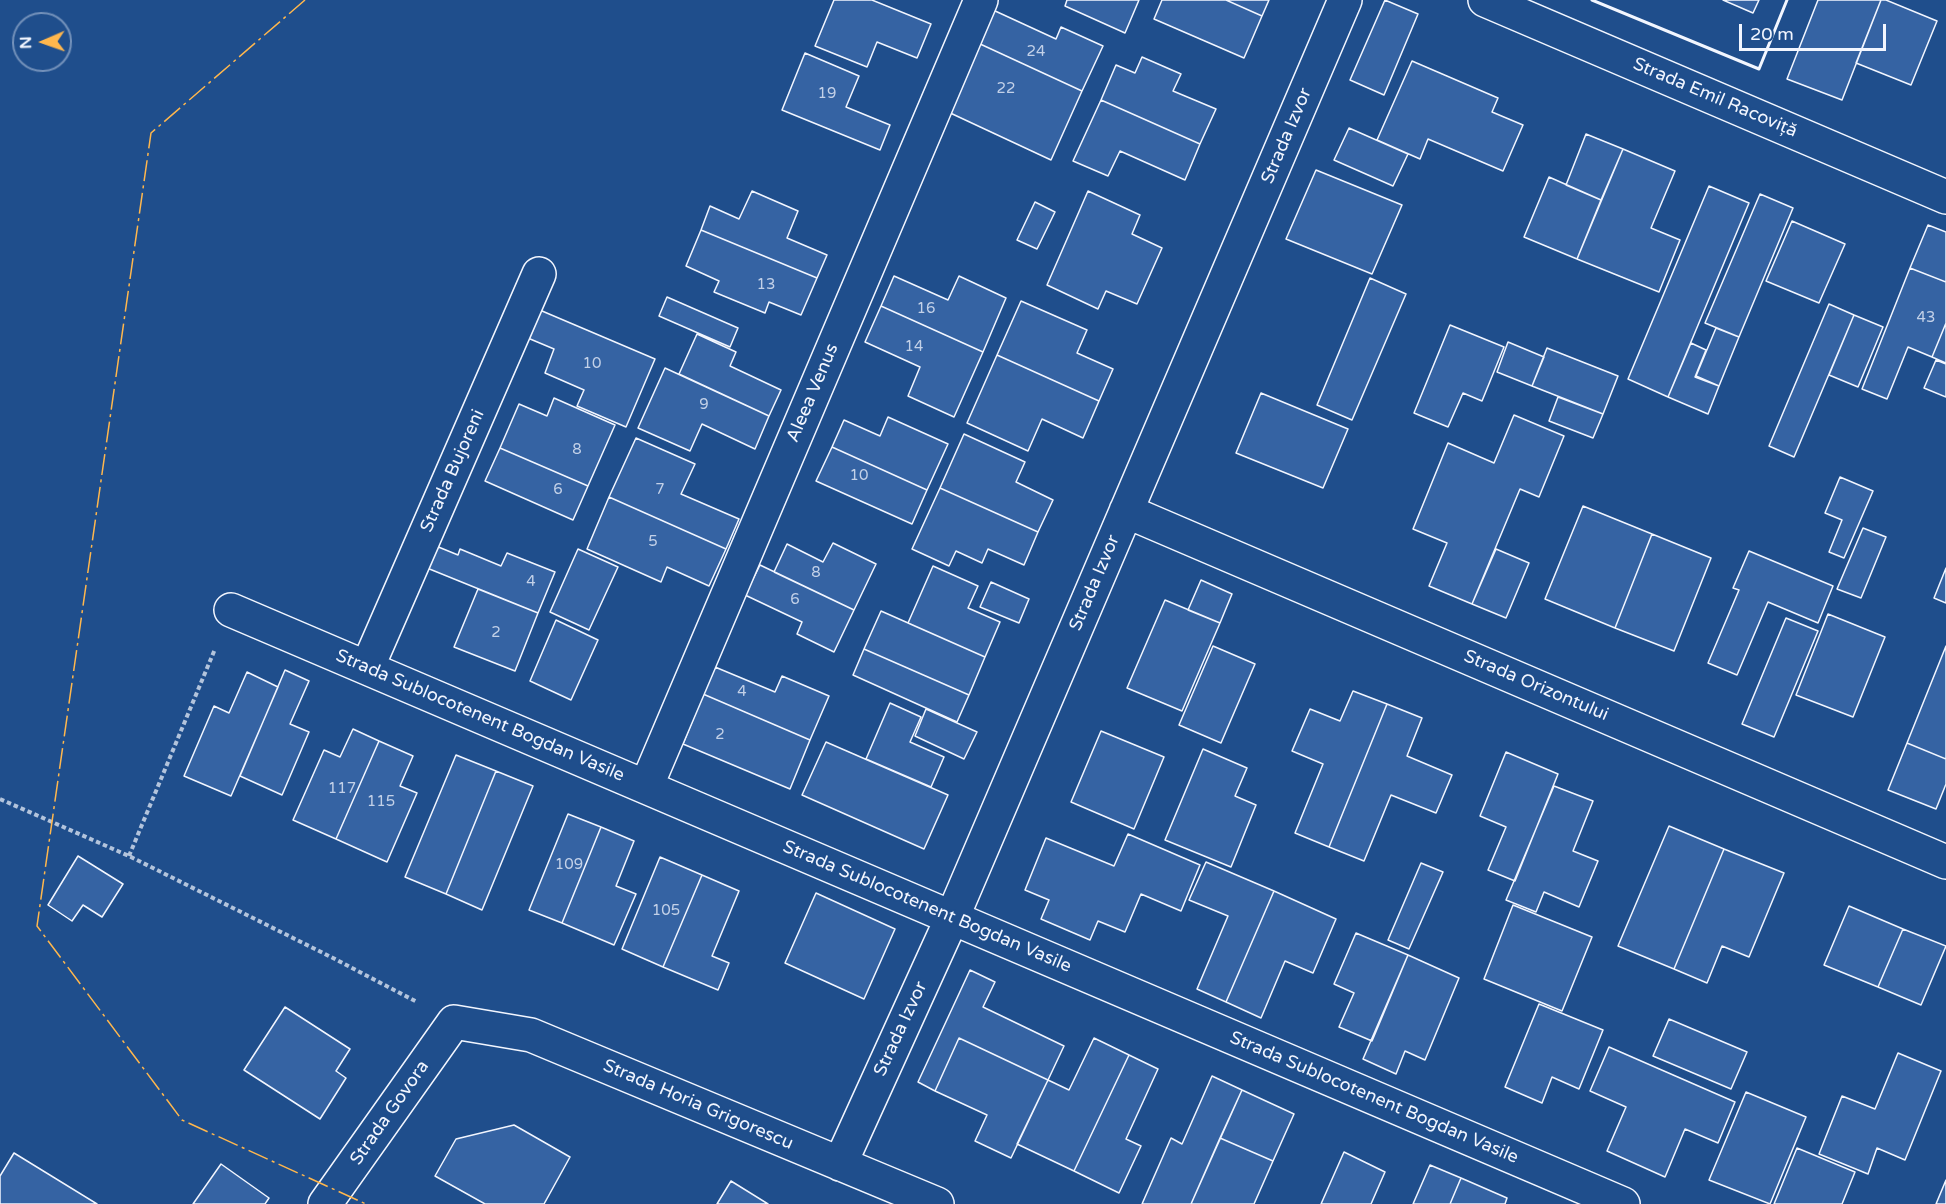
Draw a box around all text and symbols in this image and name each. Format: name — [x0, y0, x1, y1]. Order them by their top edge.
north arrow — [12, 12, 72, 72]
scale bar — [1742, 12, 1889, 50]
text: 20 m — [1750, 23, 1794, 45]
text: N — [16, 36, 36, 49]
house number: 24 — [1027, 43, 1045, 61]
street label: Strada Emil Racoviță — [1630, 54, 1800, 142]
house number: 22 — [997, 80, 1015, 98]
house number: 19 — [818, 85, 836, 103]
street label: Strada Izvor — [1257, 85, 1317, 187]
house number: 13 — [757, 276, 775, 294]
house number: 16 — [917, 300, 935, 318]
house number: 43 — [1917, 309, 1935, 327]
house number: 14 — [905, 338, 923, 356]
street label: Aleea Venus — [783, 340, 843, 446]
house number: 10 — [583, 355, 601, 373]
house number: 9 — [699, 396, 709, 414]
street label: Strada Bujoreni — [416, 406, 490, 536]
house number: 8 — [572, 441, 582, 459]
house number: 10 — [850, 467, 868, 485]
house number: 6 — [553, 481, 563, 499]
house number: 7 — [655, 481, 665, 499]
street label: Strada Izvor — [1065, 532, 1125, 634]
house number: 5 — [648, 533, 658, 551]
house number: 8 — [811, 564, 821, 582]
house number: 4 — [526, 573, 536, 591]
house number: 6 — [790, 591, 800, 609]
house number: 2 — [491, 624, 501, 642]
street label: Strada Sublocotenent Bogdan Vasile — [332, 645, 628, 787]
street label: Strada Orizontului — [1460, 646, 1612, 726]
house number: 4 — [737, 683, 747, 701]
house number: 2 — [715, 726, 725, 744]
house number: 117 — [328, 780, 356, 798]
house number: 115 — [367, 793, 395, 811]
street label: Strada Sublocotenent Bogdan Vasile — [779, 836, 1075, 978]
house number: 109 — [555, 856, 583, 874]
house number: 105 — [652, 902, 680, 920]
street label: Strada Izvor — [870, 978, 932, 1080]
street label: Strada Sublocotenent Bogdan Vasile — [1226, 1027, 1522, 1169]
street label: Strada Horia Grigorescu — [600, 1055, 796, 1155]
street label: Strada Govora — [346, 1057, 434, 1169]

